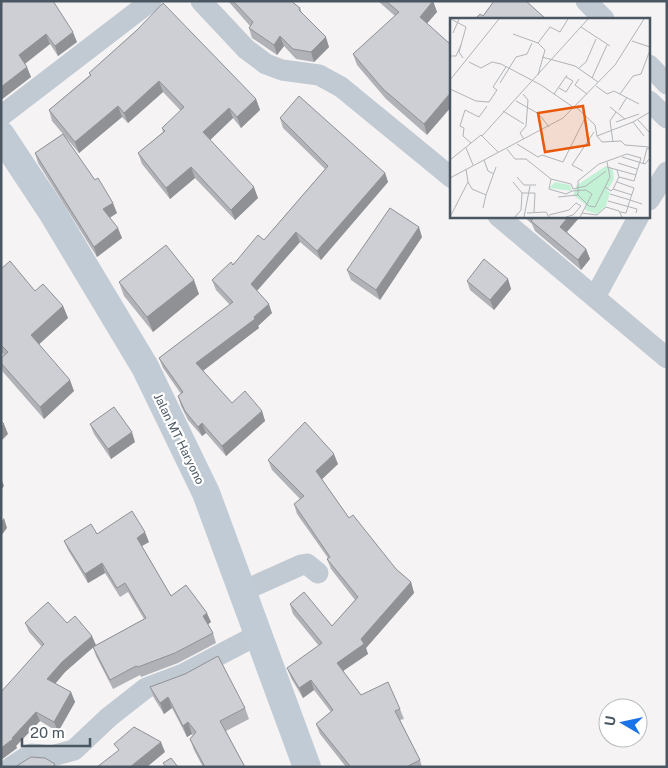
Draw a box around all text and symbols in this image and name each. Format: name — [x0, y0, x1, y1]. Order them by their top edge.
inset map — [450, 18, 650, 218]
street label: Jalan MT Haryono — [151, 391, 207, 487]
north arrow — [598, 698, 648, 748]
text: U — [601, 715, 619, 727]
scale bar — [22, 716, 90, 748]
text: 20 m — [30, 724, 65, 741]

